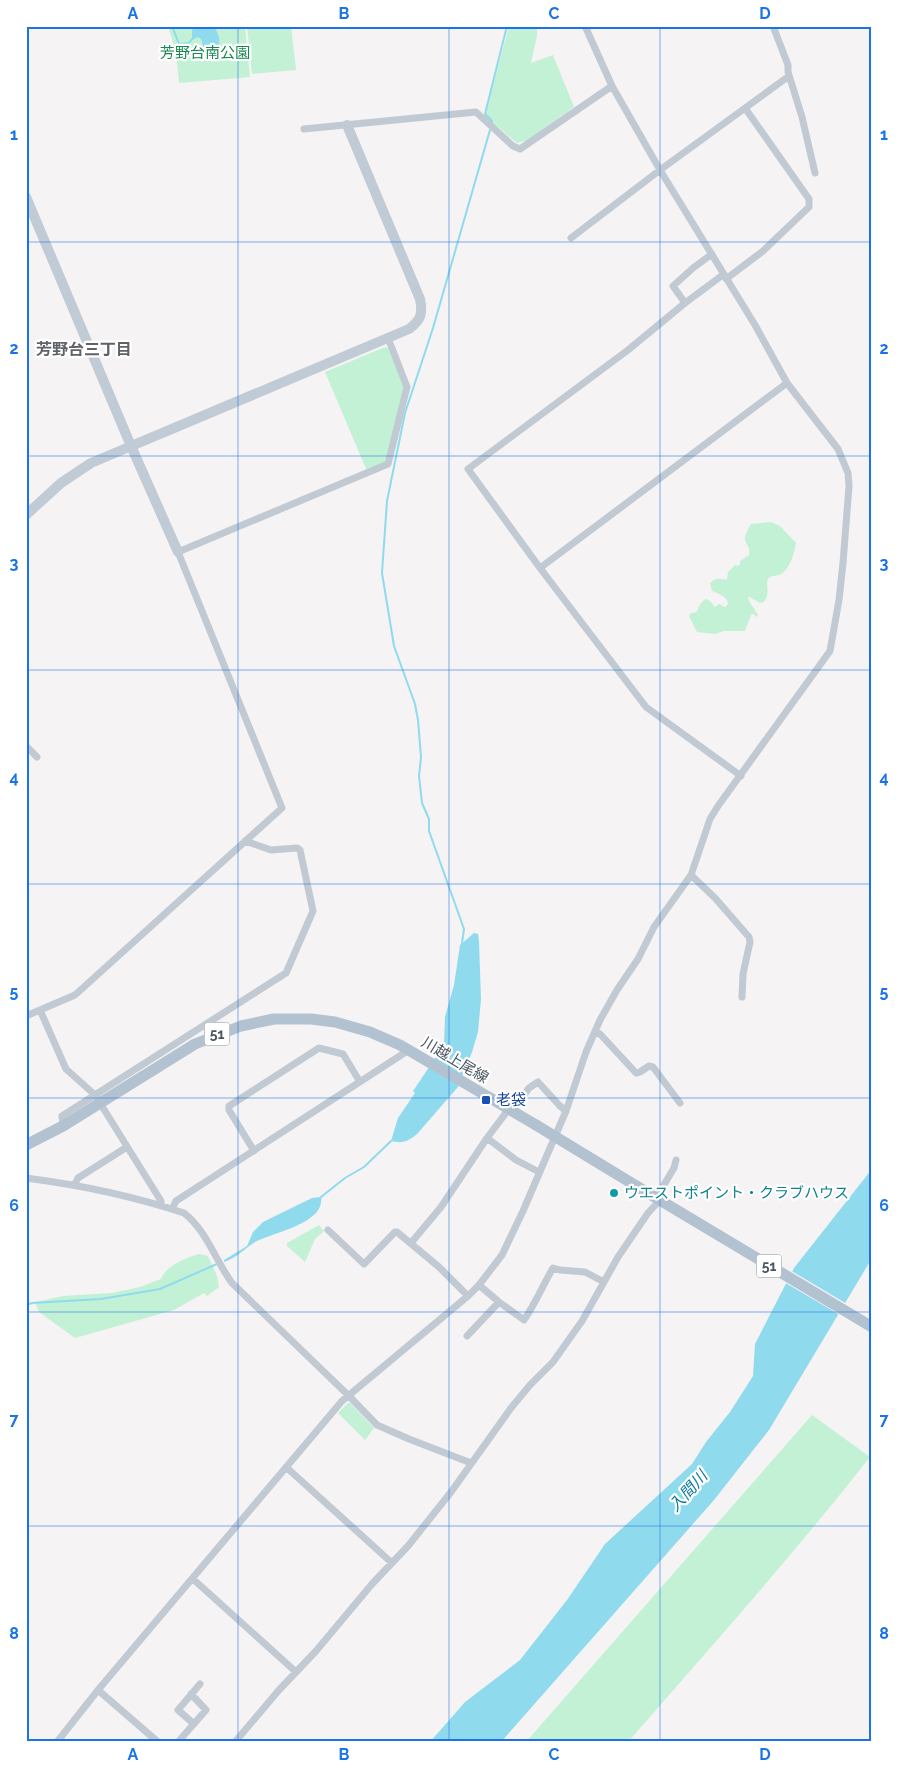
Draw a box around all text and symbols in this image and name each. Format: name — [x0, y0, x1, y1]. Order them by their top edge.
text: A — [128, 4, 139, 23]
text: B — [339, 4, 350, 23]
text: C — [549, 4, 560, 23]
text: D — [759, 4, 771, 23]
park label: 芳野台南公園 — [160, 44, 250, 62]
text: 1 — [10, 125, 18, 144]
text: 1 — [880, 125, 888, 144]
text: 2 — [9, 339, 19, 358]
text: 2 — [879, 339, 889, 358]
district label: 芳野台三丁目 — [36, 340, 132, 359]
text: 3 — [10, 554, 19, 573]
text: 3 — [880, 554, 889, 573]
text: 4 — [9, 768, 19, 787]
text: 4 — [879, 768, 889, 787]
text: 5 — [10, 982, 19, 1001]
text: 5 — [880, 982, 889, 1001]
road number: 51 — [204, 1022, 230, 1046]
street label: 川越上尾線 — [418, 1033, 492, 1087]
place label: 老袋 — [496, 1091, 526, 1109]
marker: 老袋 — [480, 1094, 492, 1106]
place label: ウエストポイント・クラブハウス — [624, 1184, 849, 1202]
marker: ウエストポイント・クラブハウス — [608, 1187, 620, 1199]
text: 6 — [9, 1196, 19, 1215]
text: 6 — [879, 1196, 889, 1215]
road number: 51 — [756, 1254, 782, 1278]
text: 7 — [10, 1410, 19, 1429]
text: 7 — [880, 1410, 889, 1429]
water label: 入間川 — [665, 1465, 712, 1515]
text: 8 — [9, 1624, 19, 1643]
text: 8 — [879, 1624, 889, 1643]
text: A — [128, 1745, 139, 1764]
text: B — [339, 1745, 350, 1764]
text: C — [549, 1745, 560, 1764]
text: D — [759, 1745, 771, 1764]

